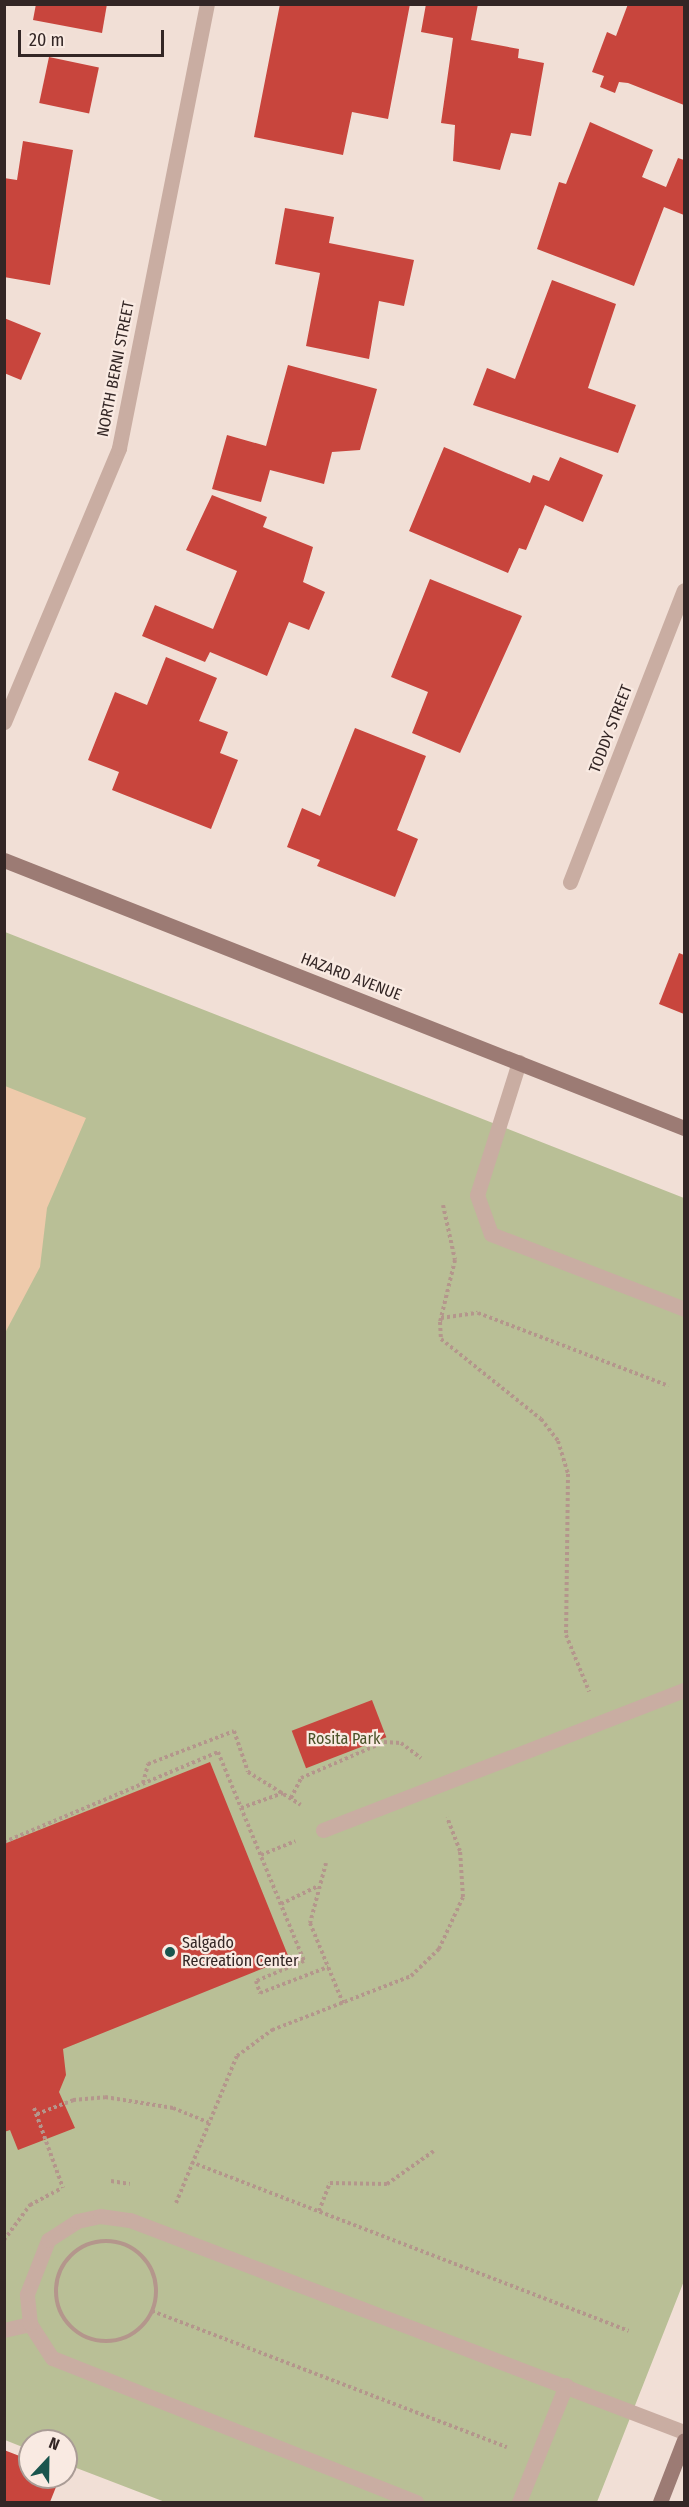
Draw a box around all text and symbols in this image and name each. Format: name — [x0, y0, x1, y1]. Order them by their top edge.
scale bar — [21, 18, 166, 56]
text: 20 m — [29, 29, 64, 51]
street label: NORTH BERNI STREET — [93, 300, 139, 438]
street label: TODDY STREET — [585, 682, 637, 776]
street label: HAZARD AVENUE — [298, 949, 404, 1005]
park label: Rosita Park — [308, 1729, 380, 1749]
place label: Salgado Recreation Center — [182, 1933, 298, 1971]
marker: Salgado Recreation Center — [163, 1945, 177, 1959]
north arrow — [18, 2429, 78, 2489]
text: N — [46, 2433, 62, 2454]

